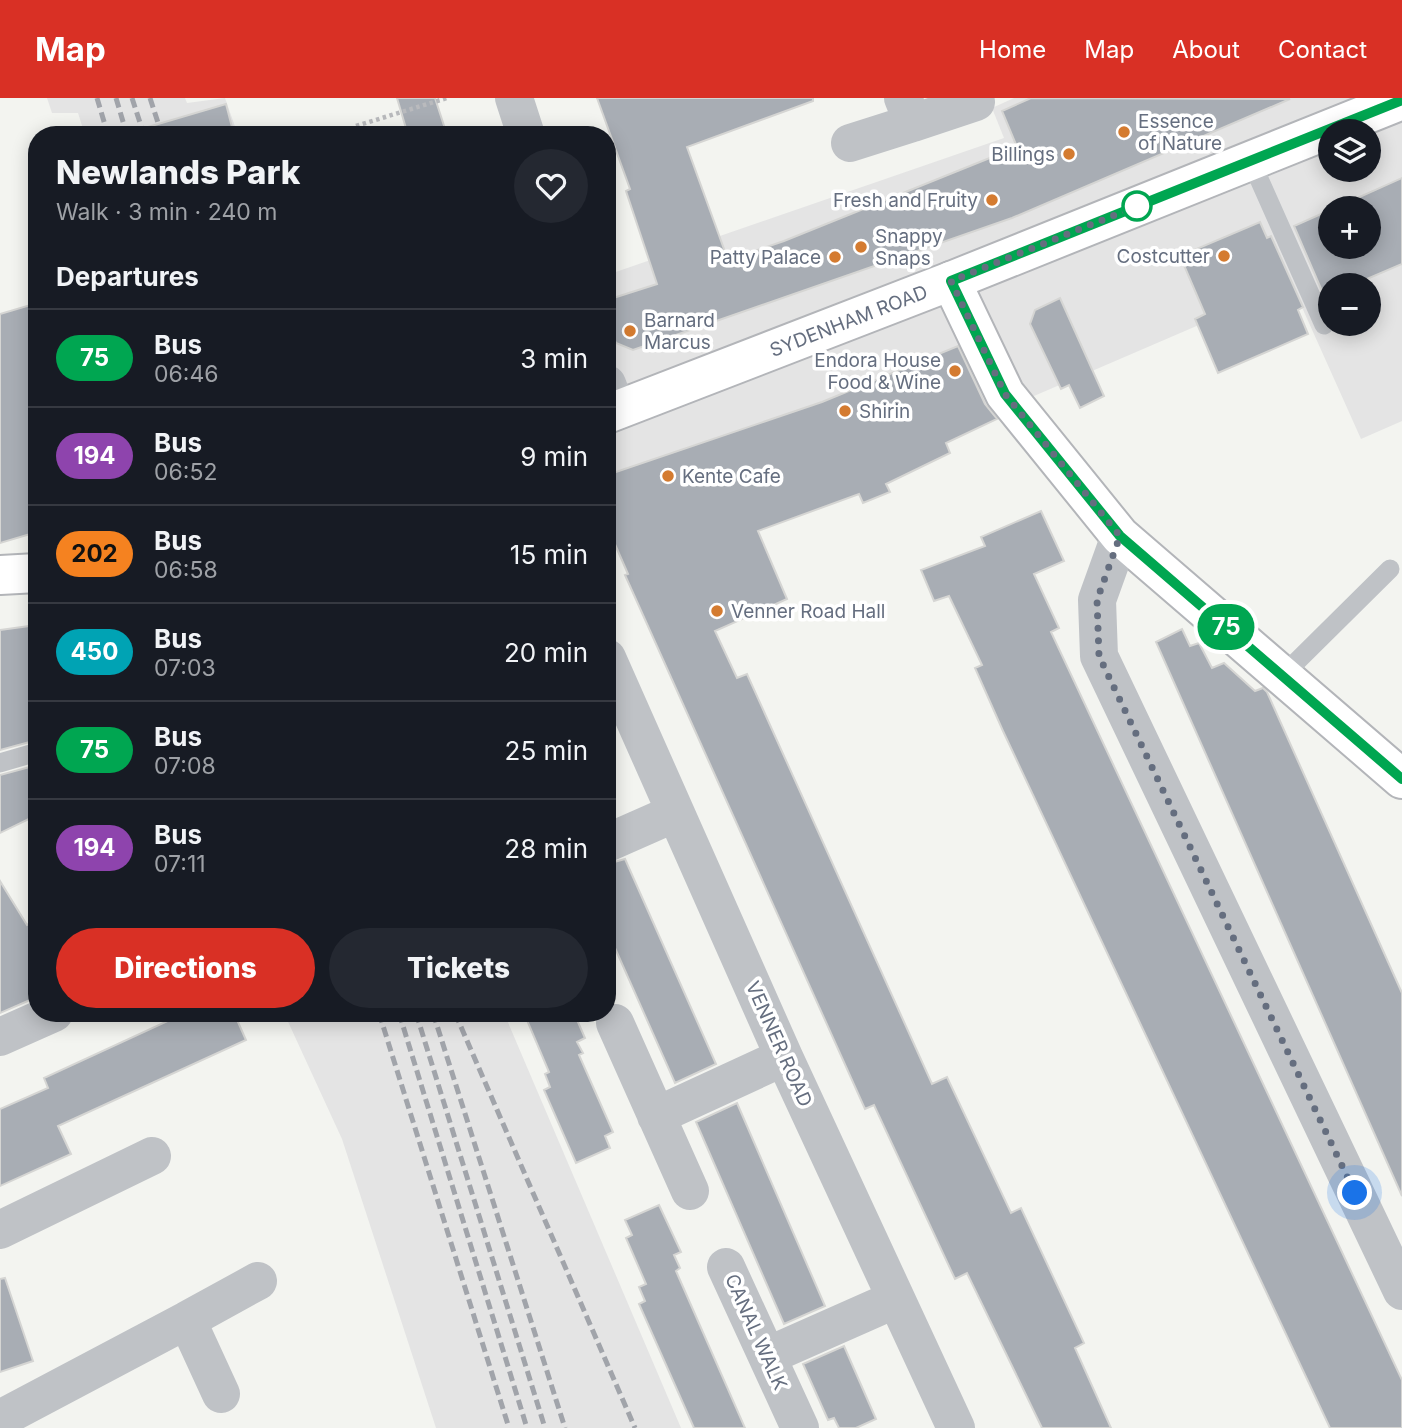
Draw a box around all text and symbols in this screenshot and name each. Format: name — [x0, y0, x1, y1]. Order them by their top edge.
text: Map — [35, 29, 106, 69]
text: Home — [979, 35, 1046, 64]
text: Map — [1084, 35, 1134, 64]
text: About — [1172, 35, 1240, 64]
text: Contact — [1278, 35, 1367, 64]
place label: Essence of Nature — [1138, 110, 1222, 155]
map controls — [1318, 119, 1381, 336]
button: layers — [1318, 119, 1381, 182]
marker: Essence of Nature — [1116, 124, 1132, 140]
place label: Billings — [991, 143, 1055, 166]
marker: Billings — [1061, 146, 1077, 162]
button: heart — [514, 149, 588, 223]
text: Newlands Park — [56, 152, 300, 192]
place label: Fresh and Fruity — [833, 189, 978, 212]
unlabelled marker — [1122, 191, 1152, 221]
marker: Fresh and Fruity — [984, 192, 1000, 208]
button: + — [1318, 196, 1381, 259]
text: Walk · 3 min · 240 m — [56, 198, 277, 226]
place label: Snappy Snaps — [875, 225, 943, 270]
marker: Snappy Snaps — [853, 239, 869, 255]
place label: Costcutter — [1117, 245, 1210, 268]
place label: Patty Palace — [710, 246, 821, 269]
marker: Costcutter — [1216, 248, 1232, 264]
marker: Patty Palace — [827, 249, 843, 265]
text: Departures — [56, 261, 199, 292]
button: − — [1318, 273, 1381, 336]
street label: SYDENHAM ROAD — [766, 280, 931, 361]
place label: Barnard Marcus — [644, 309, 715, 354]
marker: Barnard Marcus — [622, 323, 638, 339]
text: Bus — [154, 329, 202, 360]
text: 75 — [80, 343, 109, 372]
text: 3 min — [520, 343, 588, 374]
place label: Endora House Food & Wine — [814, 349, 941, 394]
text: 06:46 — [154, 360, 219, 388]
marker: Endora House Food & Wine — [947, 363, 963, 379]
place label: Shirin — [859, 400, 910, 423]
marker: Shirin — [837, 403, 853, 419]
text: Bus — [154, 427, 202, 458]
text: 194 — [73, 441, 116, 470]
text: 9 min — [520, 441, 588, 472]
text: 06:52 — [154, 458, 217, 486]
place label: Kente Cafe — [682, 465, 781, 488]
marker: Kente Cafe — [660, 468, 676, 484]
text: Bus — [154, 525, 202, 556]
text: 202 — [71, 539, 118, 568]
text: 15 min — [510, 539, 588, 570]
text: 06:58 — [154, 556, 218, 584]
place label: Venner Road Hall — [731, 600, 885, 623]
marker: Venner Road Hall — [709, 603, 725, 619]
line badge: 75 — [1194, 604, 1258, 650]
text: 75 — [1211, 612, 1241, 641]
text: Bus — [154, 623, 202, 654]
text: 450 — [71, 637, 118, 666]
text: 20 min — [504, 637, 588, 668]
text: 07:03 — [154, 654, 216, 682]
text: Bus — [154, 721, 202, 752]
text: 75 — [80, 735, 109, 764]
text: 25 min — [505, 735, 588, 766]
text: 07:08 — [154, 752, 216, 780]
text: Bus — [154, 819, 202, 850]
text: 194 — [73, 833, 116, 862]
text: 28 min — [504, 833, 588, 864]
text: 07:11 — [154, 850, 206, 878]
button: Directions — [56, 928, 315, 1008]
button: Tickets — [329, 928, 588, 1008]
street label: VENNER ROAD — [741, 978, 817, 1110]
your location — [1337, 1175, 1372, 1210]
street label: CANAL WALK — [720, 1271, 792, 1394]

